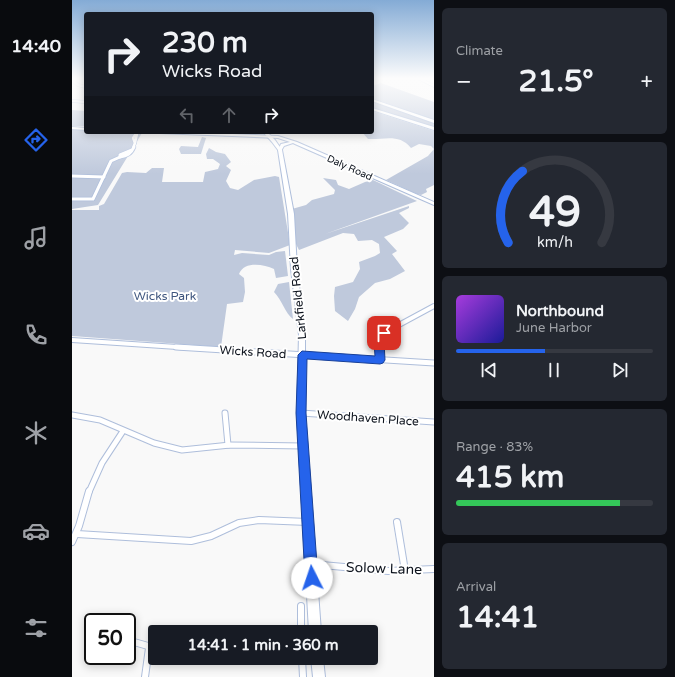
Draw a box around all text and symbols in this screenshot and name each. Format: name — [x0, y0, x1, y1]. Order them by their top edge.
text: 230 m — [162, 26, 248, 60]
icon: right — [96, 28, 148, 80]
text: 14:40 — [11, 35, 61, 57]
text: Climate — [456, 43, 503, 59]
text: Wicks Road — [162, 60, 262, 82]
text: 21.5° — [519, 63, 594, 100]
text: − — [456, 69, 472, 95]
text: + — [641, 69, 653, 95]
icon: left — [176, 104, 198, 126]
icon: ahead — [218, 104, 240, 126]
icon: right — [260, 104, 282, 126]
icon: directions — [22, 126, 50, 154]
street label: Daly Road — [325, 153, 374, 183]
text: 49 — [528, 187, 581, 237]
icon: music — [22, 224, 50, 252]
text: km/h — [537, 233, 572, 250]
street label: Larkfield Road — [287, 256, 309, 340]
park label: Wicks Park — [134, 289, 197, 303]
text: Northbound — [516, 302, 604, 320]
pin — [367, 316, 401, 350]
text: June Harbor — [516, 320, 592, 336]
icon: phone — [22, 321, 50, 349]
icon: arrive — [373, 322, 395, 344]
street label: Wicks Road — [219, 343, 287, 361]
icon: previous — [478, 359, 500, 381]
icon: pause — [543, 359, 565, 381]
icon: next — [609, 359, 631, 381]
street label: Woodhaven Place — [317, 407, 420, 429]
icon: climate — [22, 419, 50, 447]
text: Range · 83% — [456, 439, 533, 455]
text: 415 km — [456, 459, 564, 496]
icon: car — [22, 517, 50, 545]
position arrow — [291, 557, 333, 599]
street label: Solow Lane — [346, 559, 422, 578]
text: Arrival — [456, 579, 496, 595]
text: 14:41 — [456, 599, 539, 636]
speed limit sign: 50 — [84, 613, 136, 665]
icon: filters — [22, 614, 50, 642]
text: 14:41 · 1 min · 360 m — [188, 636, 338, 654]

